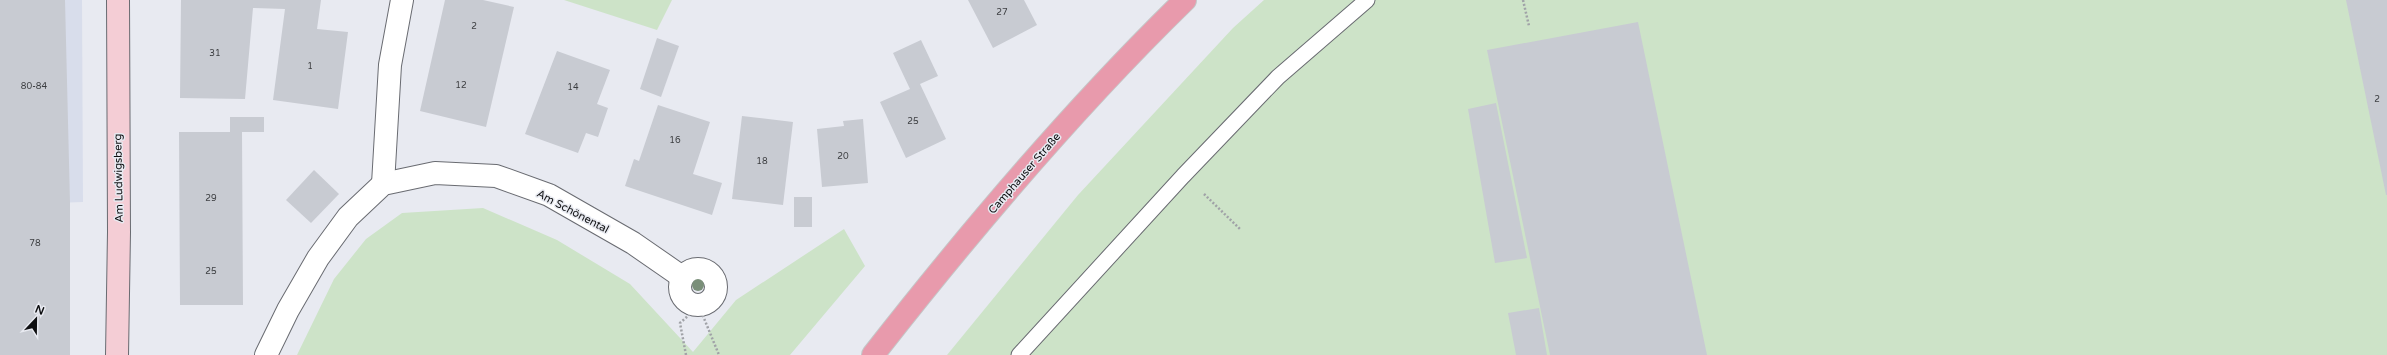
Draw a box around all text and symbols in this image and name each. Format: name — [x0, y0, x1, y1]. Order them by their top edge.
house number: 27 — [996, 7, 1008, 18]
house number: 2 — [471, 21, 477, 32]
house number: 31 — [209, 48, 221, 59]
house number: 1 — [307, 61, 313, 72]
house number: 12 — [455, 80, 467, 91]
house number: 80-84 — [21, 81, 47, 92]
house number: 14 — [567, 82, 579, 93]
house number: 2 — [2374, 94, 2380, 105]
house number: 25 — [907, 116, 919, 127]
street label: Camphauser Straße — [986, 130, 1063, 216]
street label: Am Ludwigsberg — [111, 133, 126, 223]
house number: 16 — [669, 135, 681, 146]
house number: 20 — [837, 151, 849, 162]
house number: 18 — [756, 156, 768, 167]
street label: Am Schönental — [535, 187, 611, 236]
house number: 29 — [205, 193, 217, 204]
house number: 78 — [29, 238, 41, 249]
house number: 25 — [205, 266, 217, 277]
north arrow — [16, 299, 56, 339]
text: N — [33, 303, 46, 318]

